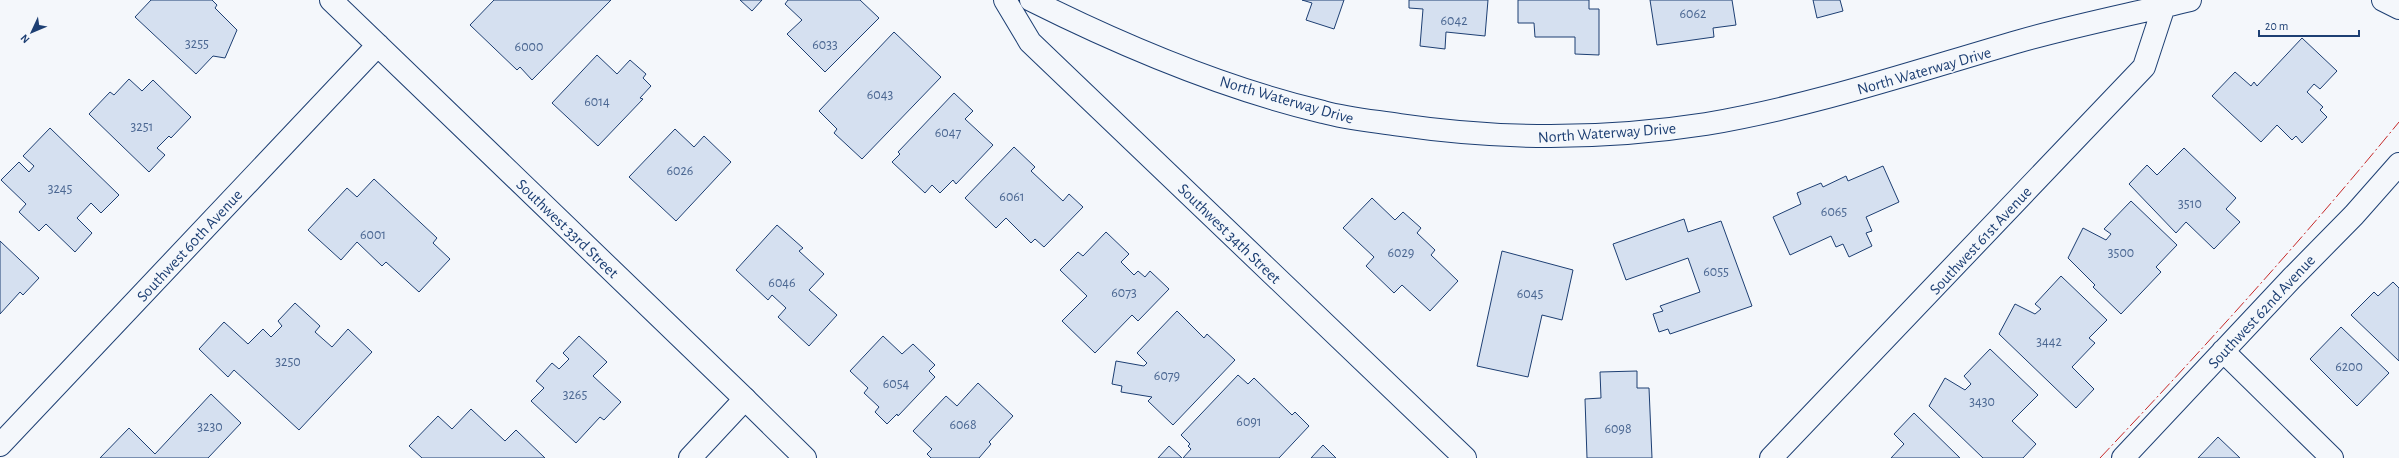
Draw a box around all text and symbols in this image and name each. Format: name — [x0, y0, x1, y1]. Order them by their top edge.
house number: 6062 — [1680, 7, 1706, 21]
north arrow — [12, 12, 52, 52]
scale bar — [2259, 12, 2359, 38]
house number: 6042 — [1440, 14, 1468, 28]
text: 20 m — [2265, 20, 2288, 32]
text: N — [19, 32, 32, 45]
house number: 3255 — [185, 37, 209, 51]
house number: 6033 — [812, 38, 838, 52]
house number: 6000 — [515, 40, 543, 54]
street label: North Waterway Drive — [1856, 44, 1993, 99]
street label: North Waterway Drive — [1218, 73, 1355, 128]
house number: 6043 — [867, 88, 893, 102]
house number: 6014 — [584, 95, 610, 109]
house number: 3251 — [131, 120, 153, 134]
street label: North Waterway Drive — [1537, 120, 1677, 147]
house number: 6047 — [935, 126, 961, 140]
house number: 6026 — [667, 164, 693, 178]
street label: Southwest 33rd Street — [513, 176, 621, 281]
street label: Southwest 34th Street — [1175, 181, 1284, 287]
house number: 3245 — [48, 182, 73, 196]
street label: Southwest 61st Avenue — [1927, 184, 2035, 298]
street label: Southwest 60th Avenue — [134, 187, 246, 305]
house number: 6061 — [999, 190, 1025, 204]
house number: 3510 — [2178, 197, 2202, 211]
house number: 6065 — [1821, 205, 1847, 219]
house number: 6001 — [360, 228, 386, 242]
house number: 6029 — [1388, 246, 1414, 260]
house number: 3500 — [2108, 246, 2134, 260]
street label: Southwest 62nd Avenue — [2205, 252, 2318, 371]
house number: 6055 — [1703, 265, 1729, 279]
house number: 6046 — [768, 276, 796, 290]
house number: 6073 — [1111, 286, 1137, 300]
house number: 6045 — [1517, 287, 1543, 301]
house number: 3442 — [2036, 335, 2062, 349]
house number: 3250 — [275, 355, 301, 369]
house number: 6200 — [2335, 360, 2363, 374]
house number: 6079 — [1154, 369, 1180, 383]
house number: 6054 — [883, 377, 910, 391]
house number: 3265 — [563, 388, 587, 402]
house number: 3430 — [1969, 395, 1995, 409]
house number: 6091 — [1236, 415, 1262, 429]
house number: 6068 — [949, 418, 977, 432]
house number: 3230 — [197, 420, 223, 434]
house number: 6098 — [1604, 422, 1632, 436]

